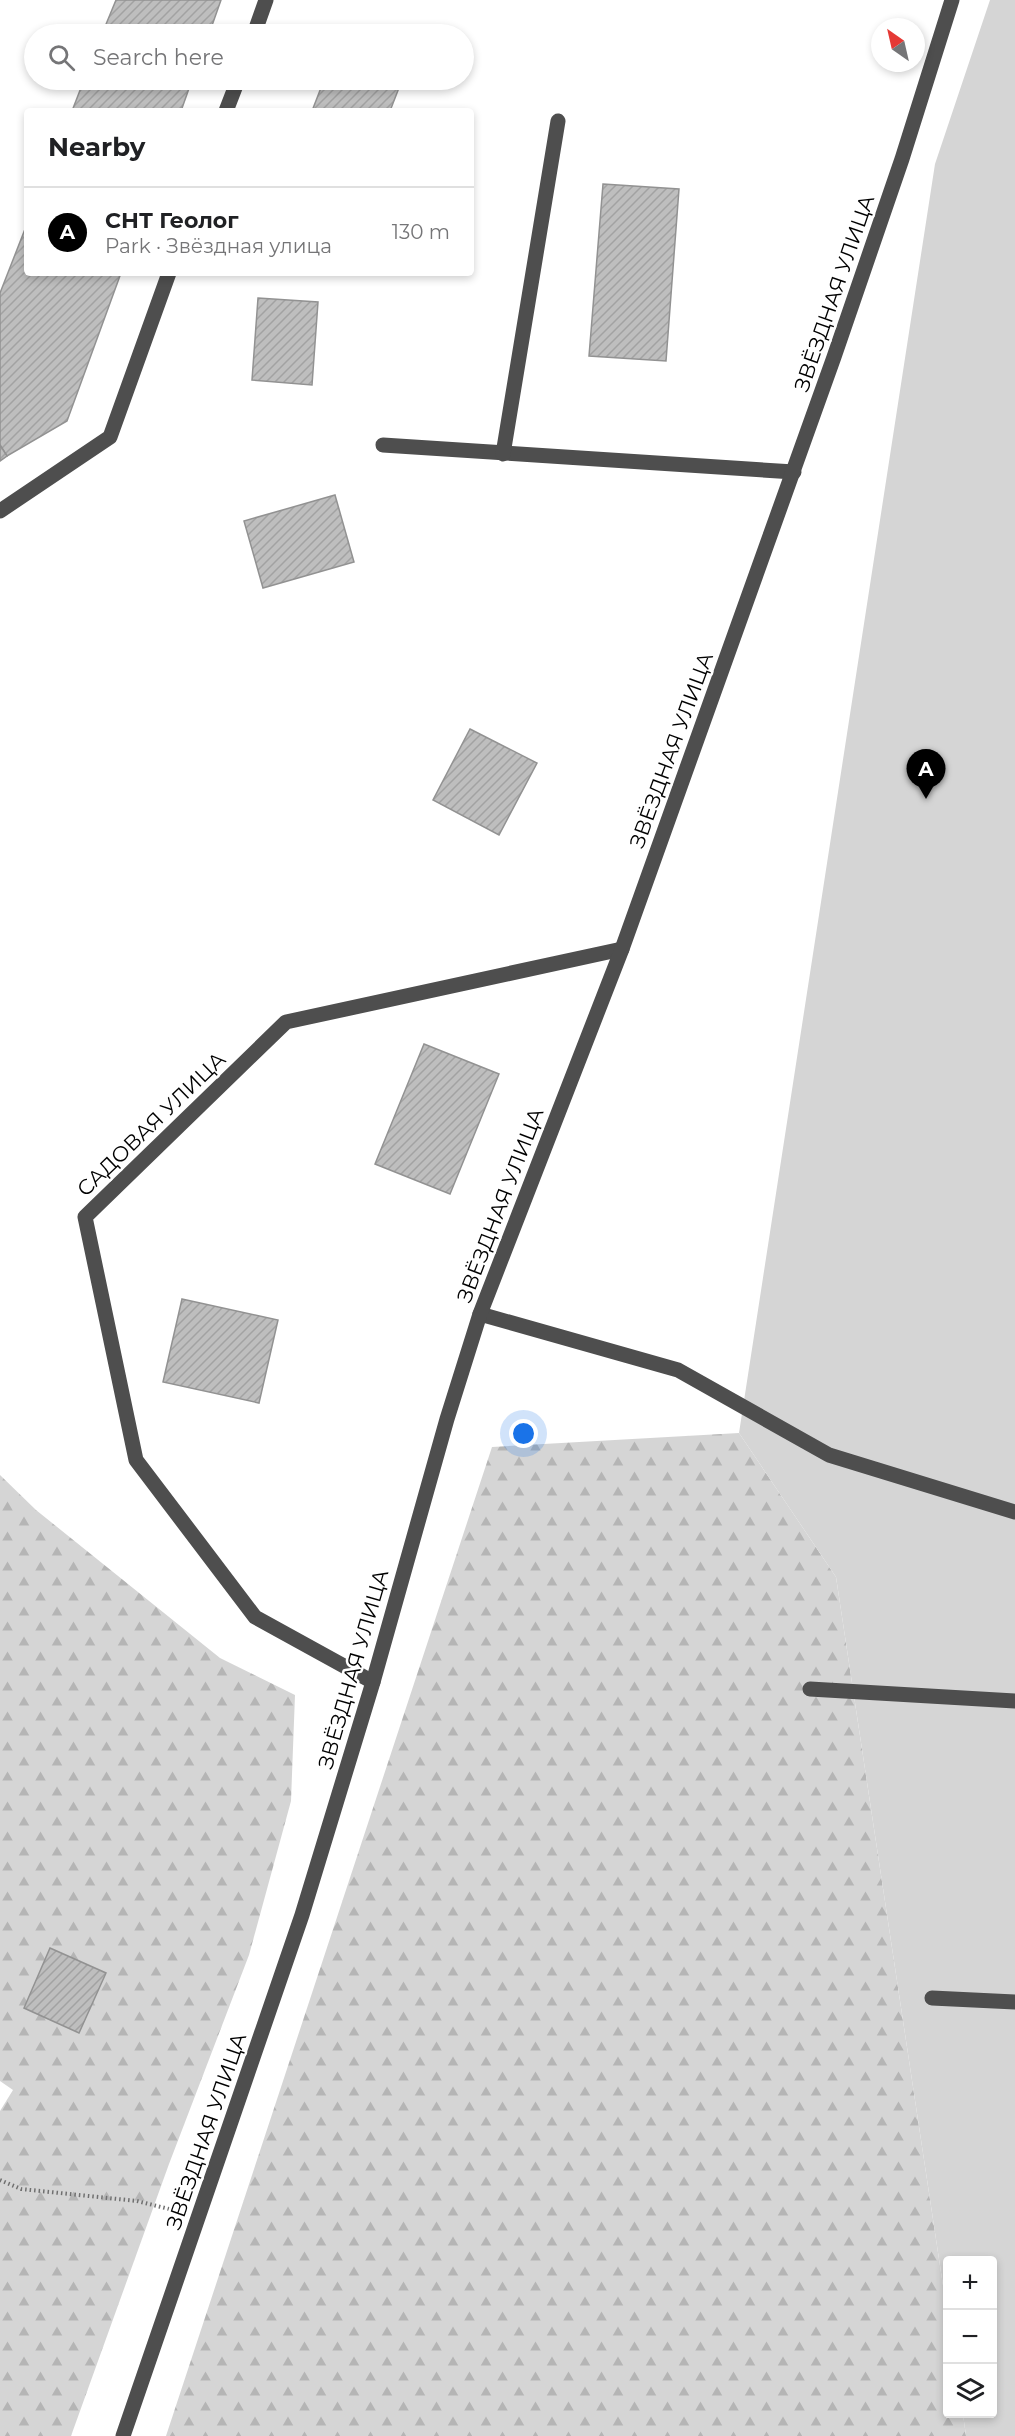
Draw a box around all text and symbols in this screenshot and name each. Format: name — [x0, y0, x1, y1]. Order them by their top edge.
north arrow — [871, 18, 925, 72]
search box — [24, 24, 474, 90]
icon: search — [45, 41, 78, 74]
text: Search here — [93, 44, 224, 71]
text: Nearby — [48, 131, 145, 163]
street label: ЗВЁЗДНАЯ УЛИЦА — [789, 191, 880, 395]
text: СНТ Геолог — [105, 207, 238, 234]
text: A — [60, 220, 75, 244]
text: 130 m — [392, 220, 450, 244]
text: Park · Звёздная улица — [105, 234, 332, 258]
street label: ЗВЁЗДНАЯ УЛИЦА — [624, 648, 718, 851]
pin: A — [906, 750, 946, 799]
street label: САДОВАЯ УЛИЦА — [72, 1046, 231, 1201]
street label: ЗВЁЗДНАЯ УЛИЦА — [451, 1104, 549, 1306]
your location — [509, 1419, 538, 1448]
street label: ЗВЁЗДНАЯ УЛИЦА — [313, 1566, 394, 1772]
street label: ЗВЁЗДНАЯ УЛИЦА — [161, 2029, 252, 2233]
map controls — [943, 2256, 997, 2418]
button: + — [943, 2256, 997, 2310]
button: − — [943, 2310, 997, 2364]
button: layers — [943, 2364, 997, 2418]

